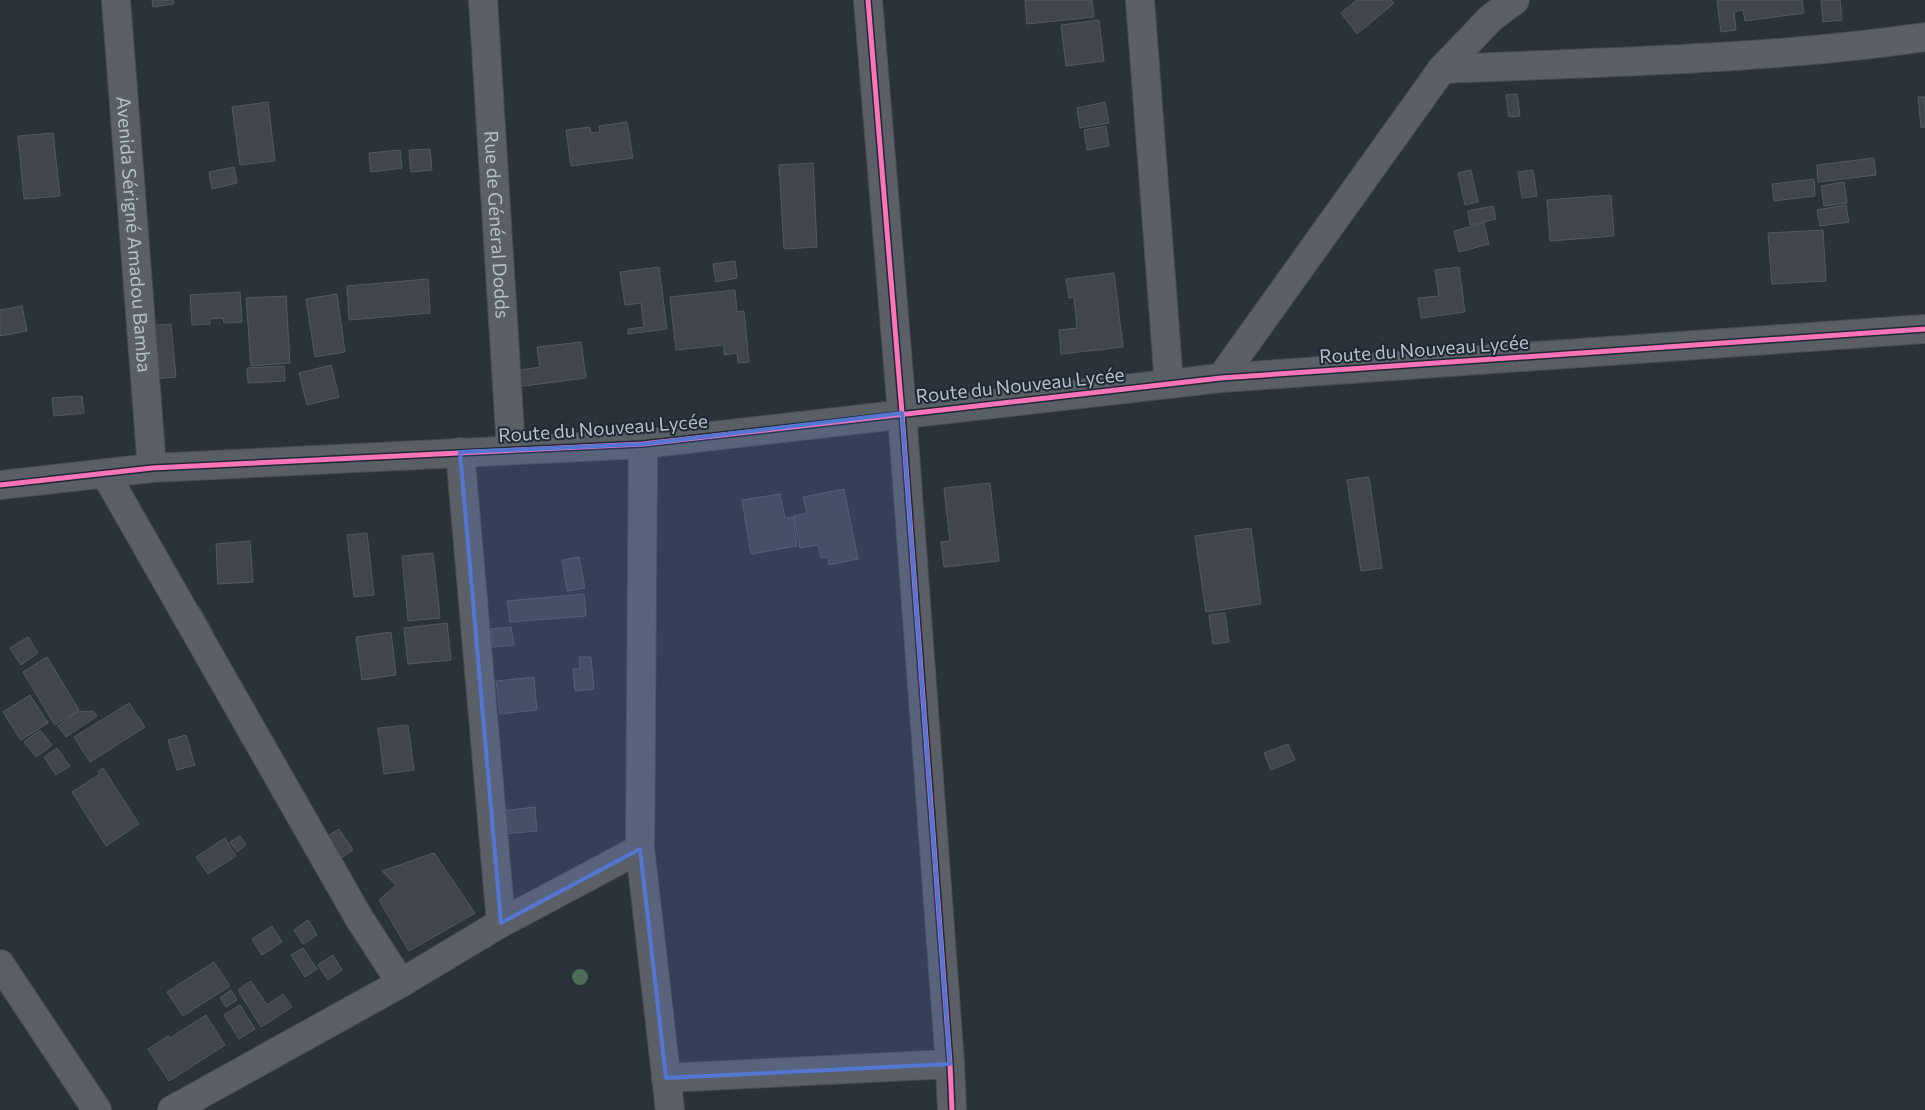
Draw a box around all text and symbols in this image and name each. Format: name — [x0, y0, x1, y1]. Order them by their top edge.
street label: Avenida Sérigné Amadou Bamba — [112, 95, 157, 373]
street label: Rue de Général Dodds — [480, 130, 515, 319]
street label: Route du Nouveau Lycée — [1319, 330, 1529, 367]
street label: Route du Nouveau Lycée — [914, 362, 1125, 407]
street label: Route du Nouveau Lycée — [498, 409, 708, 446]

